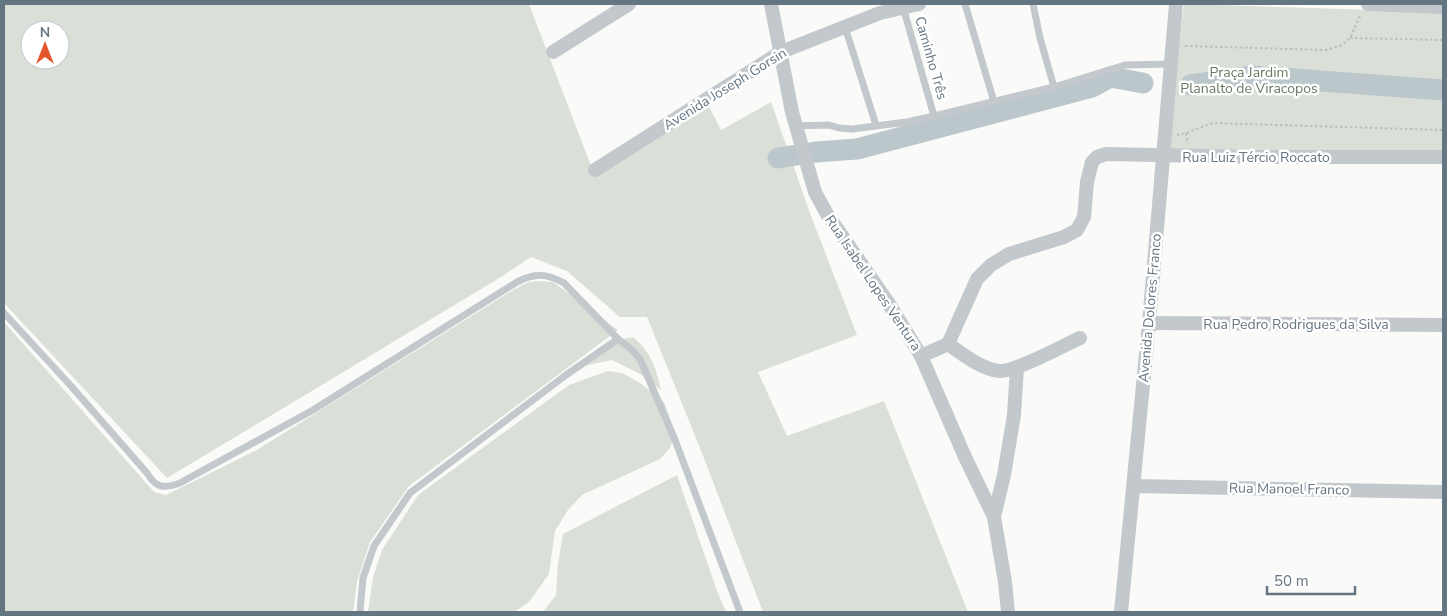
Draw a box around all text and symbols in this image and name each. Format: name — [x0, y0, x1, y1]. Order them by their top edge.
street label: Caminho Três — [910, 14, 952, 102]
north arrow — [20, 20, 70, 70]
text: N — [40, 23, 50, 42]
street label: Avenida Joseph Gorsin — [660, 43, 790, 135]
park label: Praça Jardim Planalto de Viracopos — [1180, 63, 1318, 98]
street label: Rua Luiz Tércio Roccato — [1182, 148, 1330, 167]
street label: Rua Isabel Lopes Ventura — [820, 211, 926, 355]
street label: Avenida Dolores Franco — [1134, 233, 1166, 383]
street label: Rua Pedro Rodrigues da Silva — [1203, 315, 1389, 334]
street label: Rua Manoel Franco — [1229, 478, 1350, 500]
scale bar — [1267, 564, 1354, 596]
text: 50 m — [1274, 571, 1309, 591]

